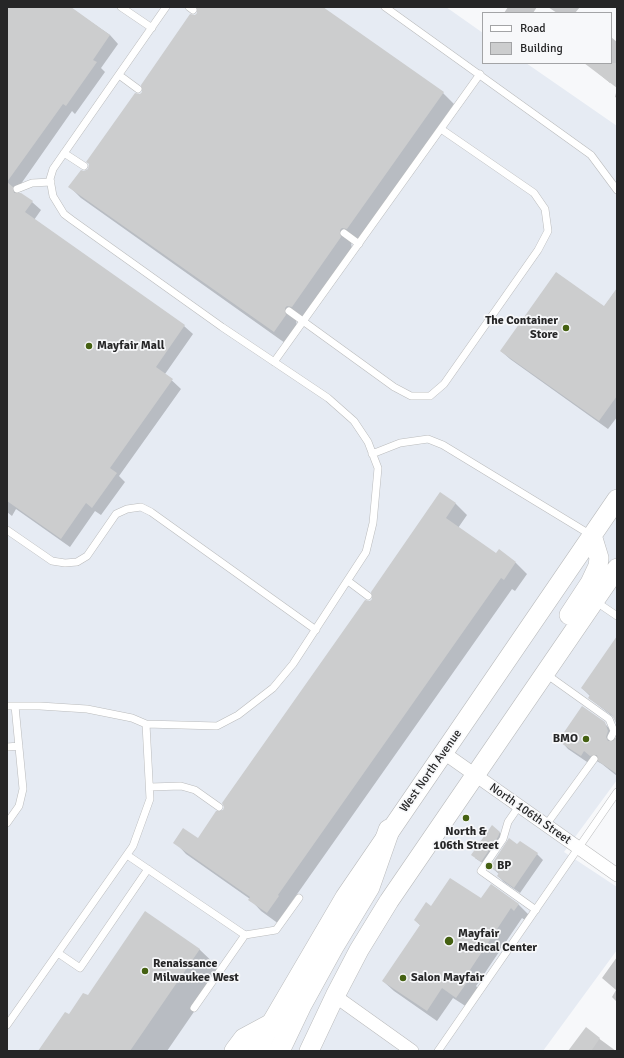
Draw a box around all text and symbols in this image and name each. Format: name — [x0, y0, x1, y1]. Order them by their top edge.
legend — [482, 12, 612, 64]
text: Road — [520, 21, 546, 36]
text: Building — [520, 41, 563, 56]
place label: The Container Store — [485, 314, 558, 342]
marker: The Container Store — [561, 323, 571, 333]
place label: Mayfair Mall — [97, 339, 164, 353]
marker: Mayfair Mall — [84, 341, 94, 351]
street label: West North Avenue — [397, 727, 465, 815]
place label: BMO — [553, 732, 578, 746]
marker: BMO — [581, 734, 591, 744]
street label: North 106th Street — [486, 780, 574, 848]
marker: North & 106th Street — [461, 813, 471, 823]
place label: North & 106th Street — [433, 825, 499, 853]
place label: BP — [497, 859, 511, 873]
marker: BP — [484, 861, 494, 871]
place label: Mayfair Medical Center — [458, 927, 537, 955]
marker: Mayfair Medical Center — [443, 935, 455, 947]
place label: Renaissance Milwaukee West — [153, 957, 239, 985]
marker: Renaissance Milwaukee West — [140, 966, 150, 976]
place label: Salon Mayfair — [411, 971, 484, 985]
marker: Salon Mayfair — [398, 973, 408, 983]

